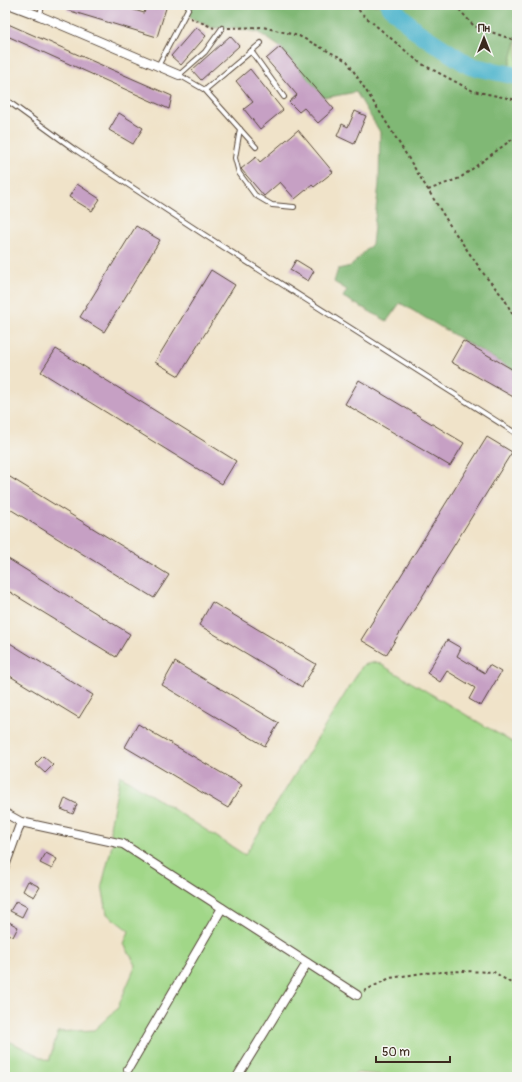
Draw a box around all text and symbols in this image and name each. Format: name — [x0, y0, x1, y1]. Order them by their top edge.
north arrow — [464, 18, 504, 58]
text: Пн — [478, 22, 491, 35]
scale bar — [376, 1038, 450, 1064]
text: 50 m — [382, 1045, 410, 1060]

